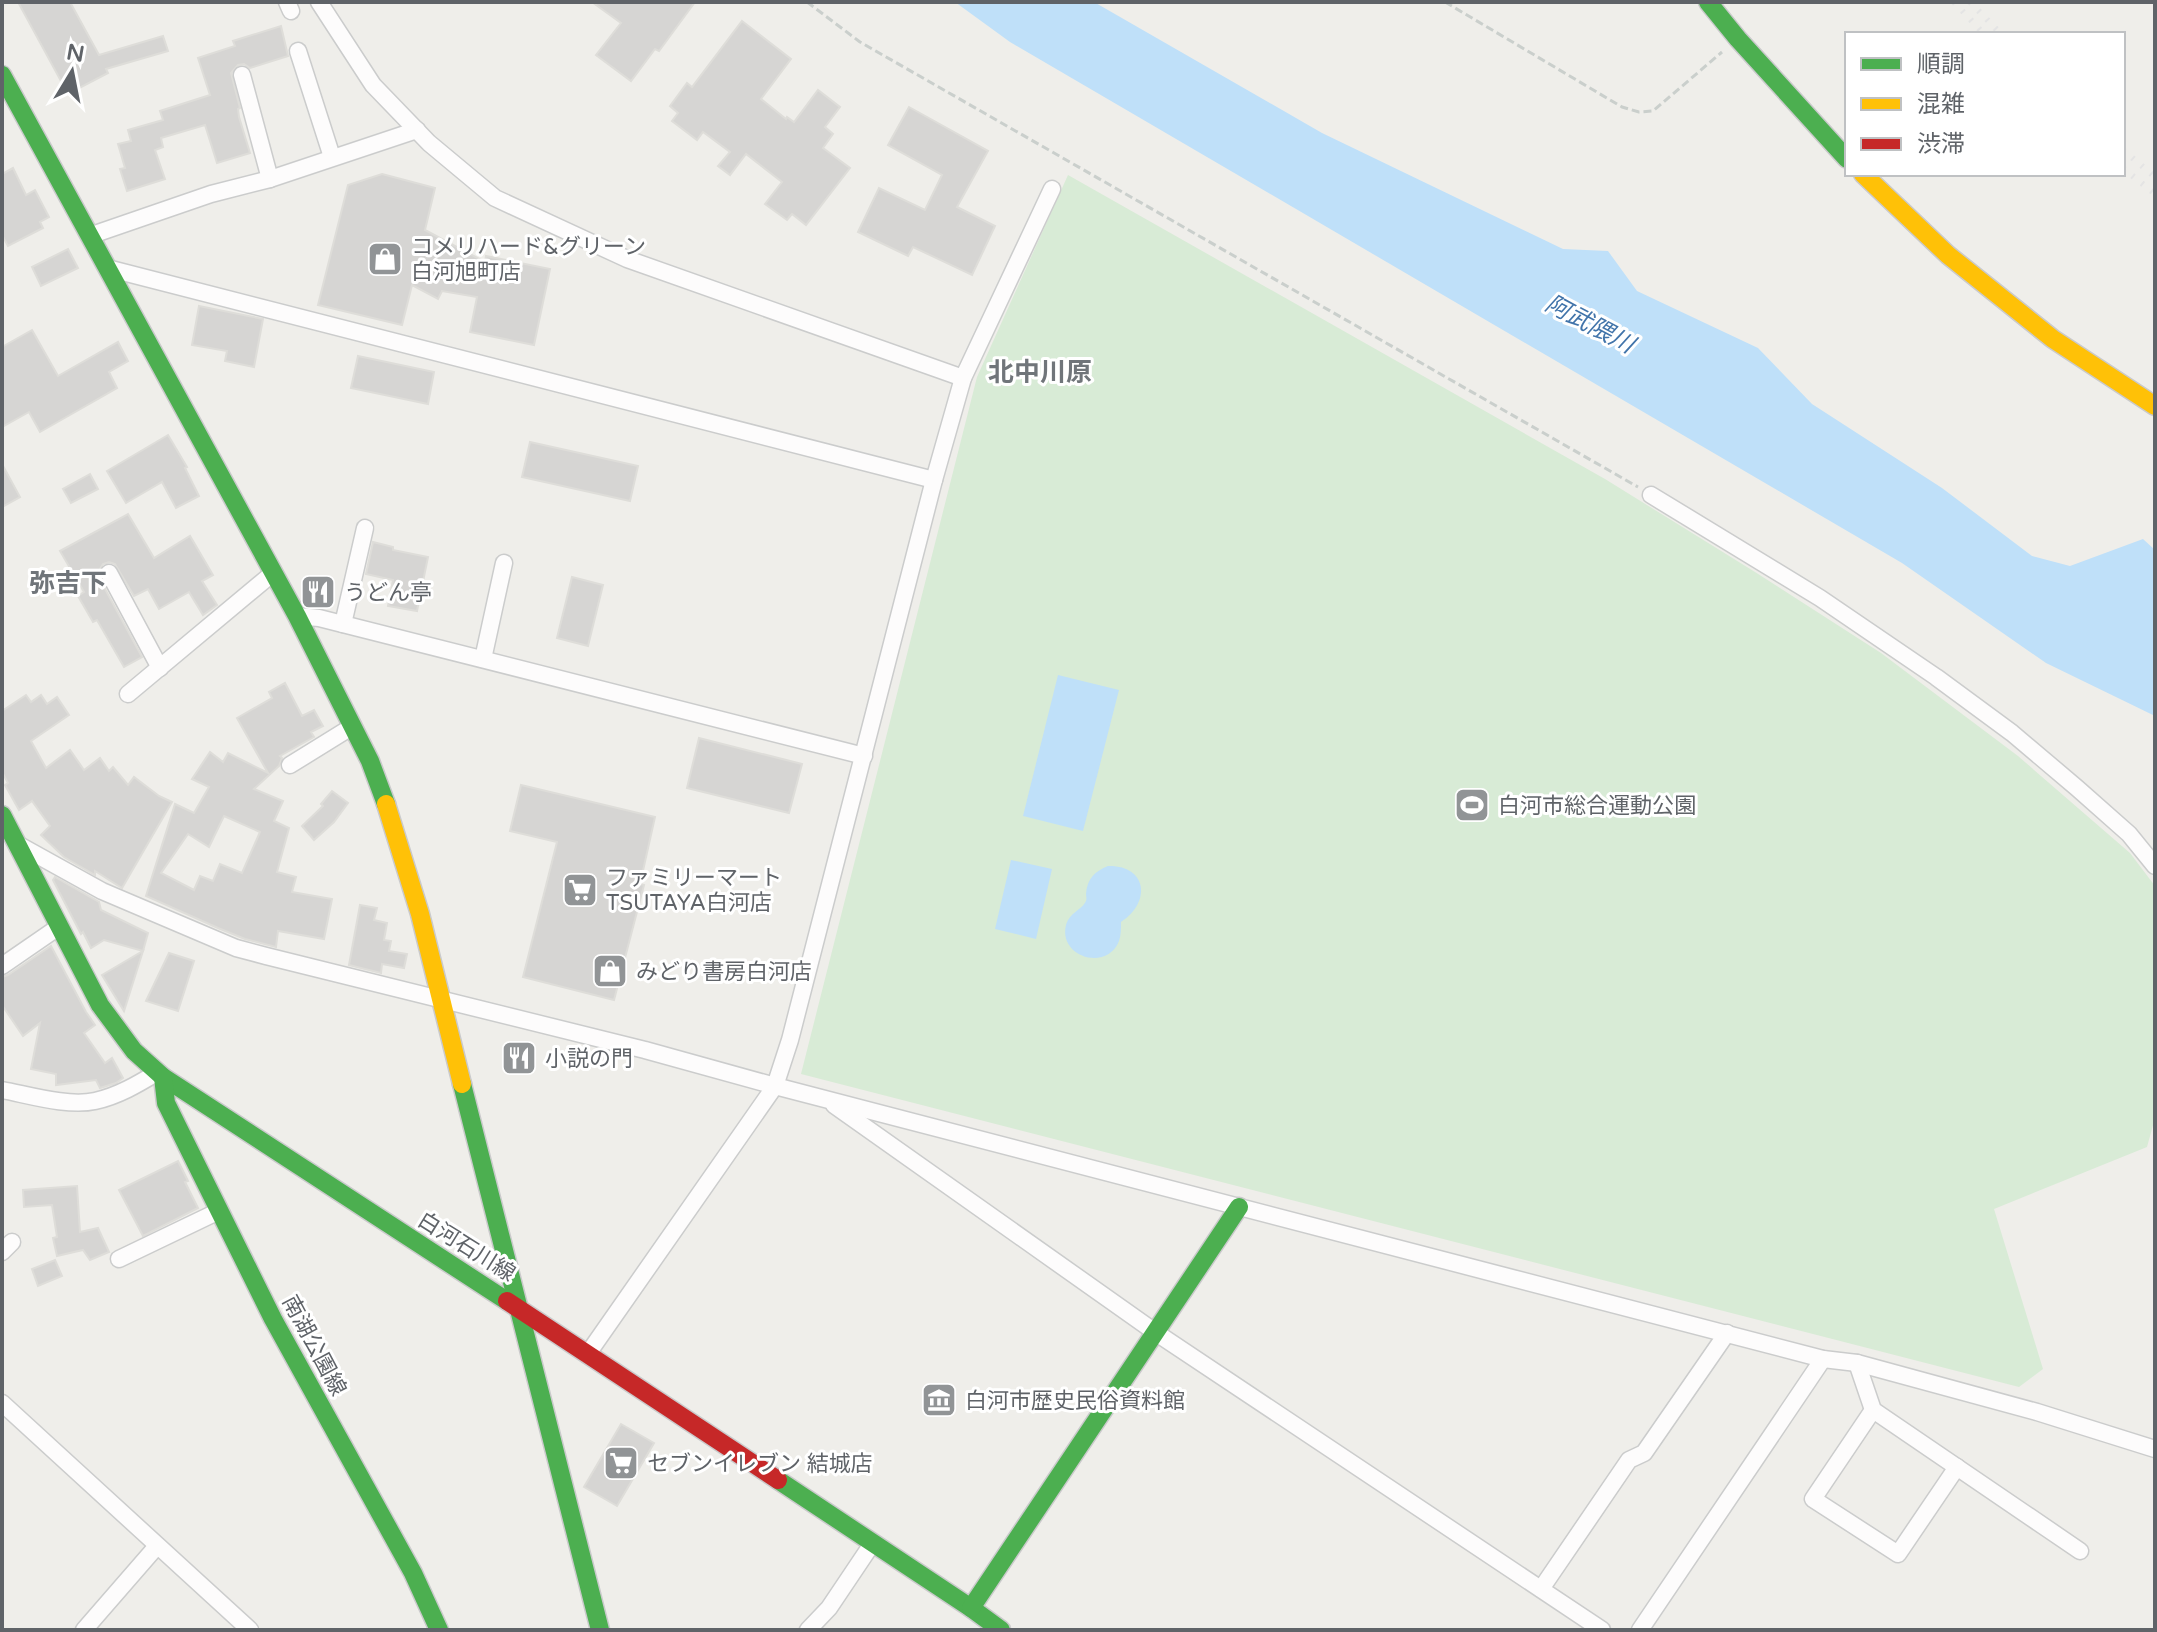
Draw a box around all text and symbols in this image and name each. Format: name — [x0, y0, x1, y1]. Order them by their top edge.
north arrow — [32, 32, 112, 112]
legend — [1845, 32, 2125, 176]
text: N — [64, 39, 86, 68]
text: 順調 — [1917, 50, 1965, 79]
text: 混雑 — [1917, 90, 1965, 119]
text: 渋滞 — [1917, 130, 1965, 159]
place label: コメリハード&グリーン 白河旭町店 — [411, 234, 646, 285]
shop icon: コメリハード&グリーン 白河旭町店 — [366, 240, 404, 278]
water label: 阿武隈川 — [1541, 289, 1642, 361]
district label: 北中川原 — [988, 357, 1092, 388]
district label: 弥吉下 — [29, 568, 107, 599]
restaurant icon: うどん亭 — [299, 573, 337, 611]
place label: うどん亭 — [344, 580, 432, 606]
sports icon: 白河市総合運動公園 — [1453, 786, 1491, 824]
place label: 白河市総合運動公園 — [1498, 793, 1696, 819]
place label: ファミリーマート TSUTAYA白河店 — [606, 865, 782, 916]
supermarket icon: ファミリーマート TSUTAYA白河店 — [561, 871, 599, 909]
shop icon: みどり書房白河店 — [591, 952, 629, 990]
place label: みどり書房白河店 — [636, 959, 812, 985]
restaurant icon: 小説の門 — [500, 1039, 538, 1077]
place label: 小説の門 — [545, 1046, 633, 1072]
street label: 白河石川線 — [413, 1207, 520, 1287]
street label: 南湖公園線 — [277, 1291, 351, 1400]
museum icon: 白河市歴史民俗資料館 — [920, 1381, 958, 1419]
place label: 白河市歴史民俗資料館 — [965, 1388, 1185, 1414]
supermarket icon: セブンイレブン 結城店 — [602, 1444, 640, 1482]
place label: セブンイレブン 結城店 — [647, 1451, 873, 1477]

